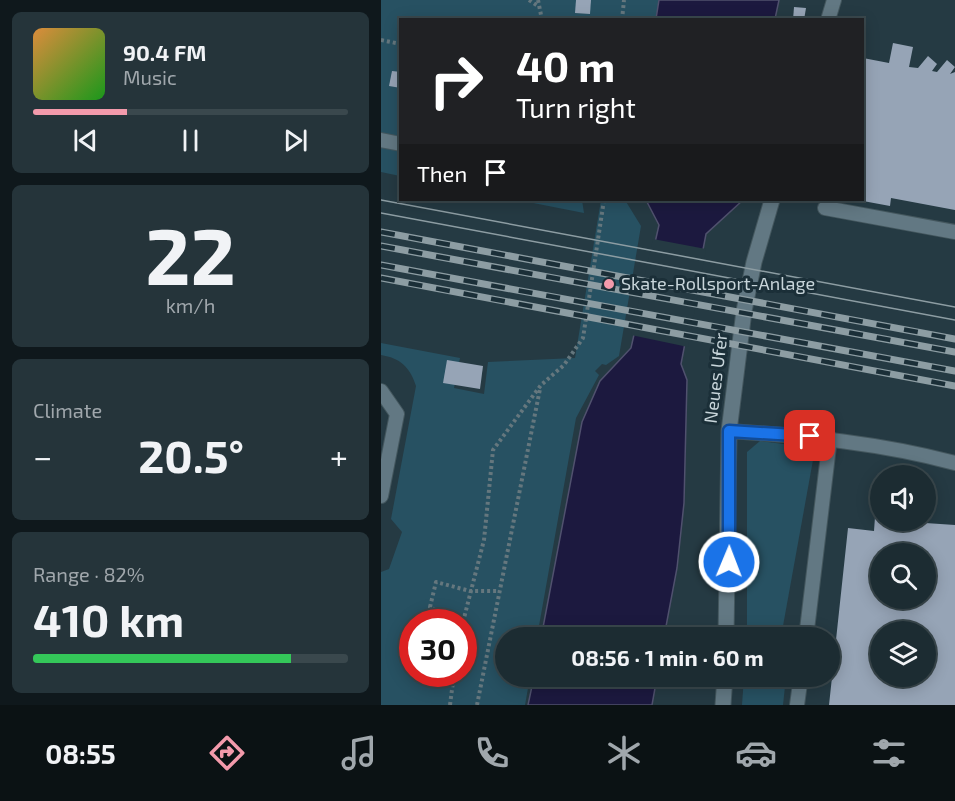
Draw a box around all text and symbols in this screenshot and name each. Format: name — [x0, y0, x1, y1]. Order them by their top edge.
text: 90.4 FM — [123, 39, 206, 65]
text: 40 m — [516, 40, 615, 90]
icon: right — [417, 42, 495, 120]
text: Music — [123, 65, 177, 89]
text: Turn right — [516, 91, 636, 123]
icon: previous — [69, 124, 102, 157]
icon: pause — [174, 124, 207, 157]
icon: next — [279, 124, 312, 157]
icon: arrive — [479, 156, 512, 189]
text: Then — [417, 160, 467, 186]
text: 22 — [145, 207, 236, 301]
place label: Skate-Rollsport-Anlage — [621, 272, 815, 294]
marker: Skate-Rollsport-Anlage — [602, 277, 616, 291]
text: km/h — [166, 293, 215, 317]
street label: Neues Ufer — [699, 331, 731, 424]
text: Climate — [33, 398, 102, 422]
pin — [784, 410, 835, 461]
icon: arrive — [793, 419, 826, 452]
text: 20.5° — [138, 428, 244, 482]
text: − — [33, 436, 52, 476]
text: + — [330, 436, 348, 476]
map controls — [870, 465, 936, 687]
button: sound — [870, 465, 936, 531]
position arrow — [697, 530, 761, 594]
button: search — [870, 543, 936, 609]
text: Range · 82% — [33, 562, 145, 586]
text: 410 km — [33, 592, 184, 646]
speed limit sign: 30 — [399, 609, 477, 687]
button: layers — [870, 621, 936, 687]
text: 08:56 · 1 min · 60 m — [571, 644, 764, 670]
icon: directions — [206, 732, 248, 774]
icon: music — [338, 732, 380, 774]
icon: phone — [471, 732, 513, 774]
icon: climate — [603, 732, 645, 774]
icon: car — [735, 732, 777, 774]
icon: filters — [868, 732, 910, 774]
text: 08:55 — [45, 737, 116, 769]

